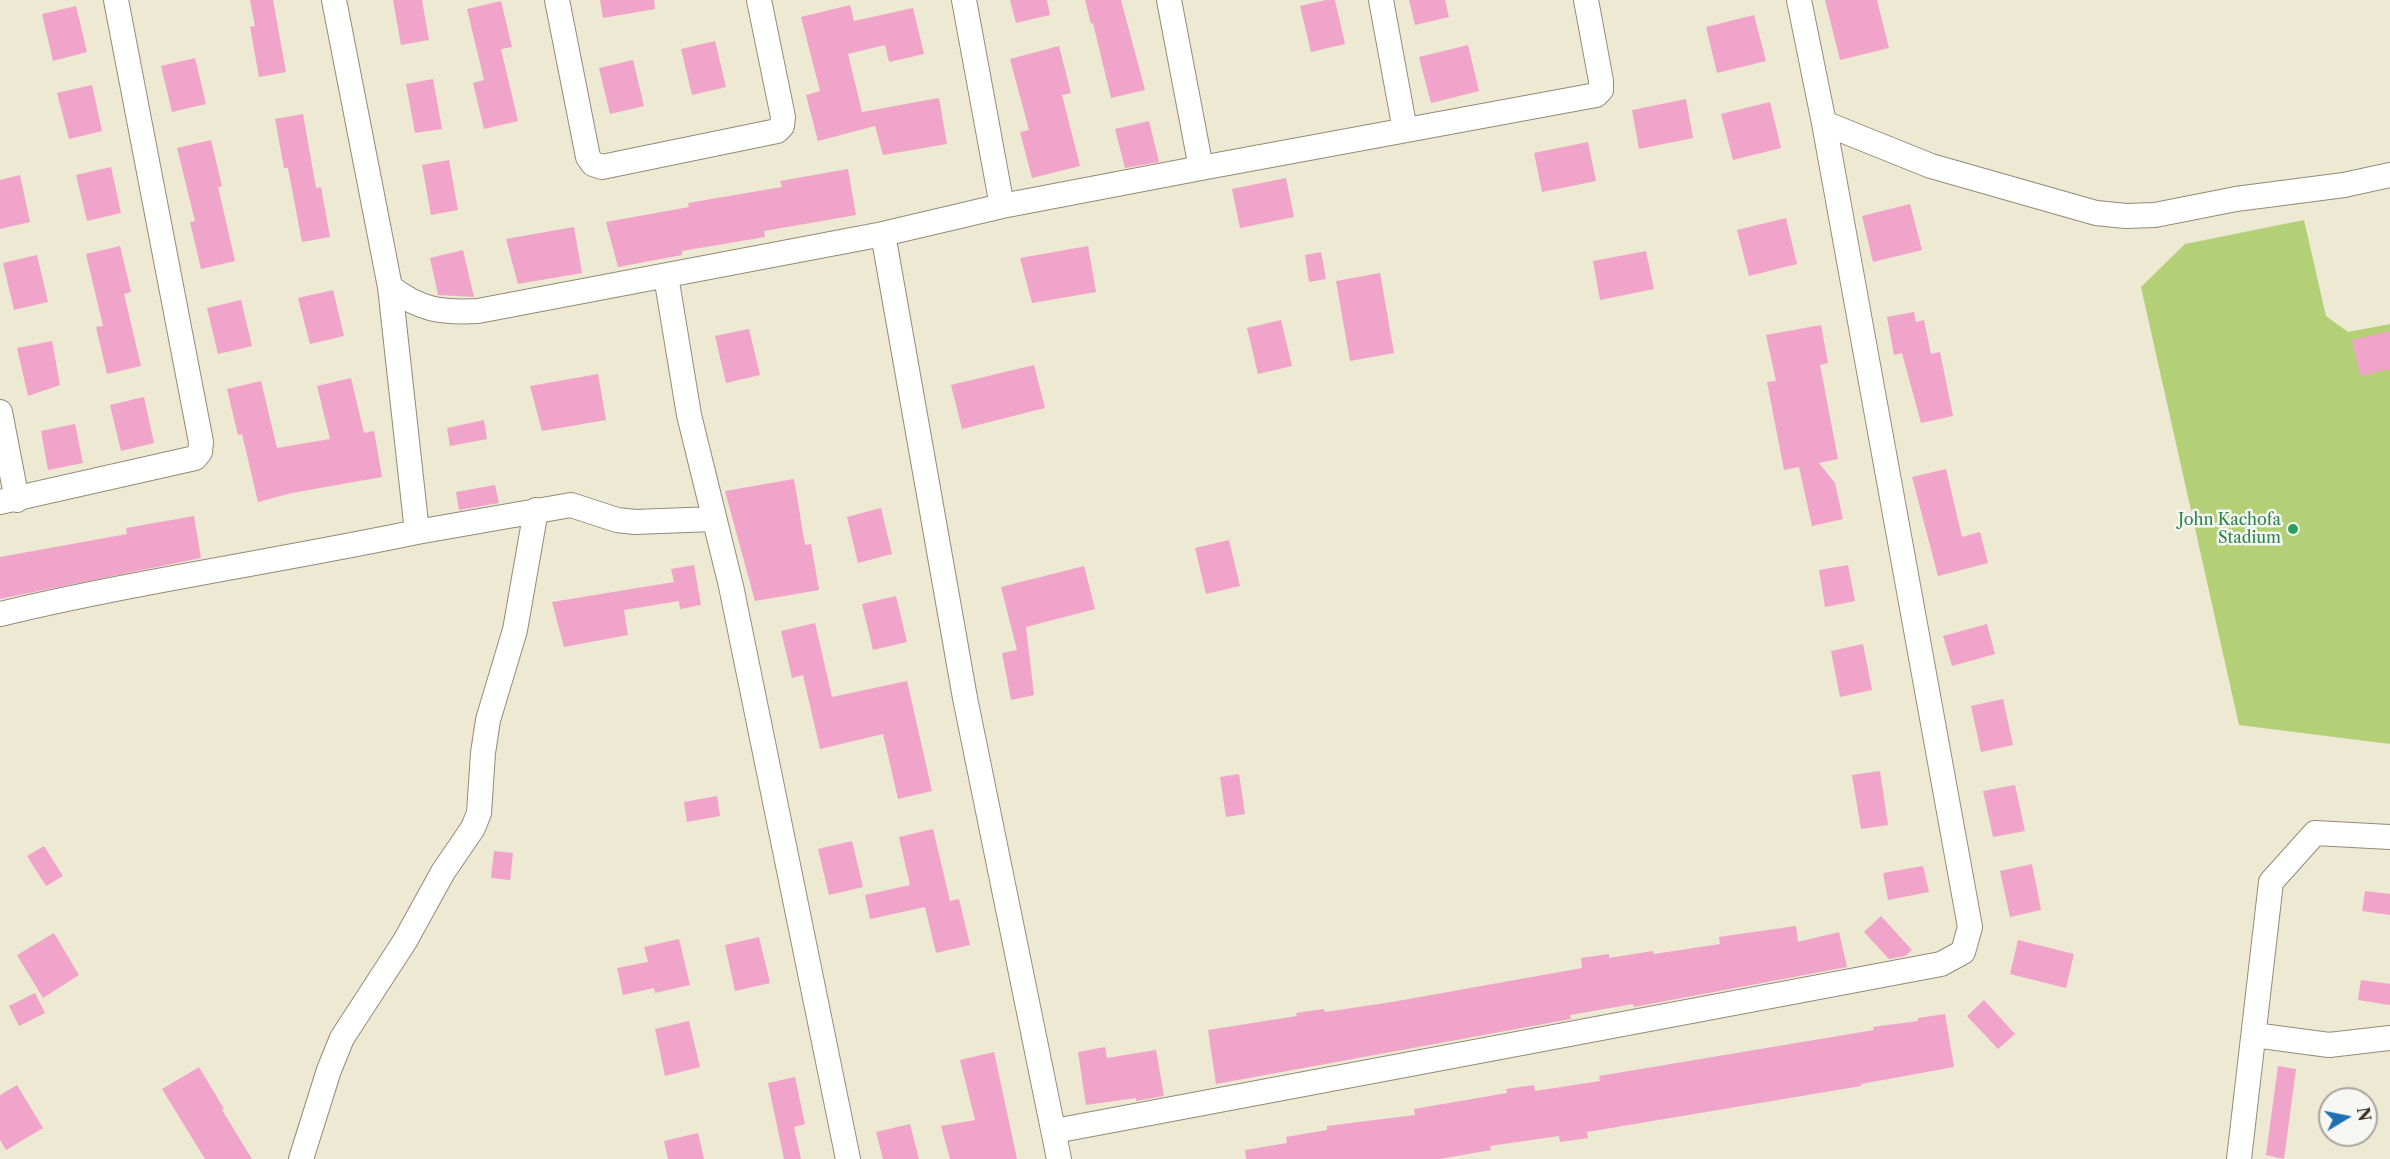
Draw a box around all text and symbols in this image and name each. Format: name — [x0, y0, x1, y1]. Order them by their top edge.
place label: John Kachofa Stadium — [2178, 510, 2281, 548]
marker: John Kachofa Stadium — [2286, 522, 2300, 536]
north arrow — [2318, 1087, 2378, 1147]
text: N — [2353, 1106, 2375, 1123]

